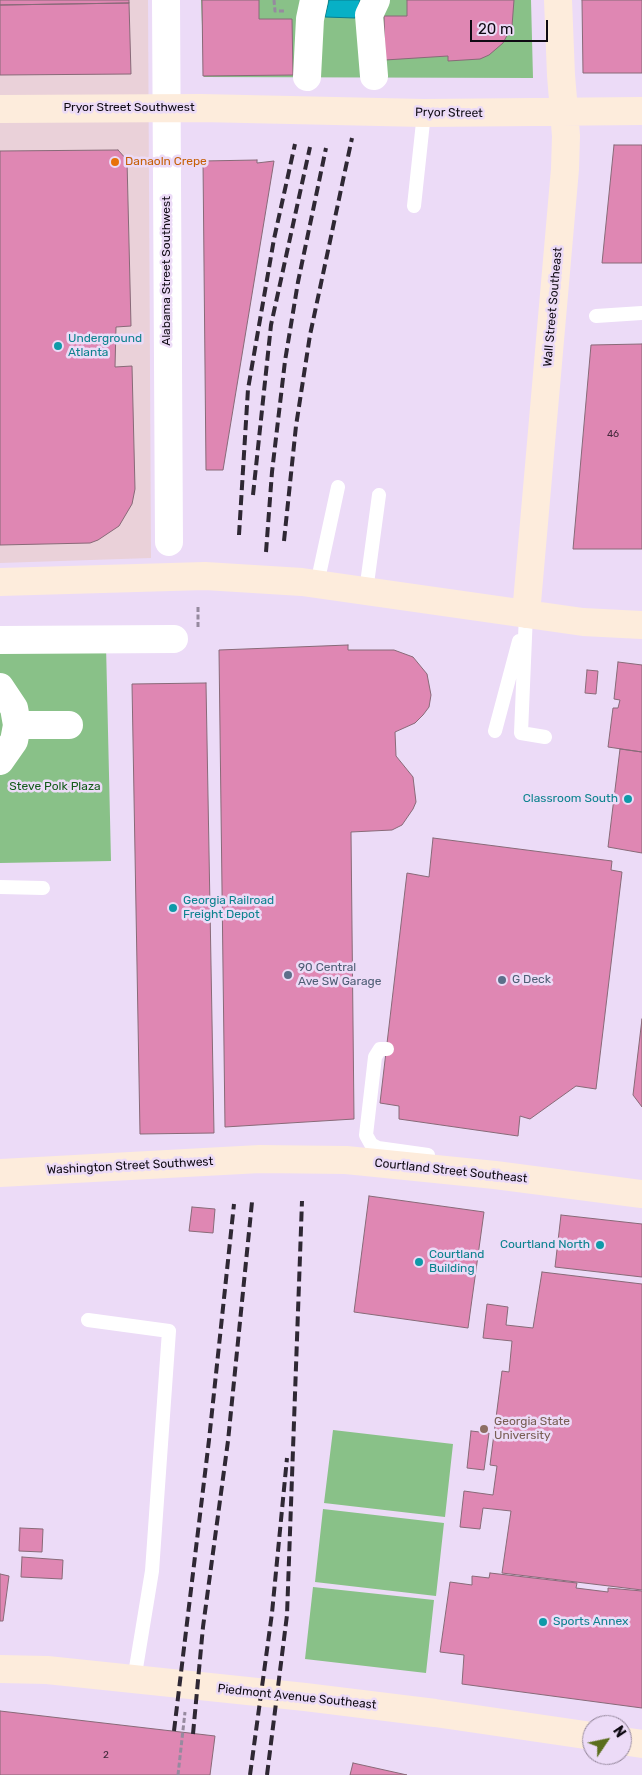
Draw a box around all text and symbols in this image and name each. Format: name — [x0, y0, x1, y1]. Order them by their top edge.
scale bar — [472, 10, 550, 42]
text: 20 m — [478, 20, 513, 38]
street label: Pryor Street Southwest — [63, 101, 195, 115]
street label: Pryor Street — [415, 105, 483, 121]
place label: Danaoln Crepe — [125, 155, 207, 169]
marker: Danaoln Crepe — [109, 156, 121, 168]
street label: Alabama Street Southwest — [160, 196, 174, 346]
street label: Wall Street Southeast — [541, 247, 565, 367]
place label: Underground Atlanta — [68, 332, 142, 360]
marker: Underground Atlanta — [52, 340, 64, 352]
house number: 46 — [607, 428, 619, 440]
park label: Steve Polk Plaza — [9, 780, 101, 794]
place label: Classroom South — [523, 792, 618, 806]
marker: Classroom South — [622, 793, 634, 805]
place label: Georgia Railroad Freight Depot — [183, 894, 274, 922]
marker: Georgia Railroad Freight Depot — [167, 902, 179, 914]
place label: 90 Central Ave SW Garage — [298, 961, 381, 989]
marker: 90 Central Ave SW Garage — [282, 969, 294, 981]
place label: G Deck — [512, 973, 551, 987]
marker: G Deck — [496, 974, 508, 986]
street label: Washington Street Southwest — [46, 1154, 214, 1178]
street label: Courtland Street Southeast — [374, 1156, 528, 1186]
place label: Courtland North — [500, 1238, 590, 1252]
marker: Courtland North — [594, 1239, 606, 1251]
place label: Courtland Building — [429, 1248, 484, 1276]
marker: Courtland Building — [413, 1256, 425, 1268]
place label: Georgia State University — [494, 1415, 570, 1443]
marker: Georgia State University — [478, 1423, 490, 1435]
place label: Sports Annex — [553, 1615, 628, 1629]
marker: Sports Annex — [537, 1616, 549, 1628]
street label: Piedmont Avenue Southeast — [217, 1682, 377, 1712]
north arrow — [582, 1715, 632, 1765]
text: N — [609, 1723, 629, 1741]
house number: 2 — [103, 1749, 109, 1761]

